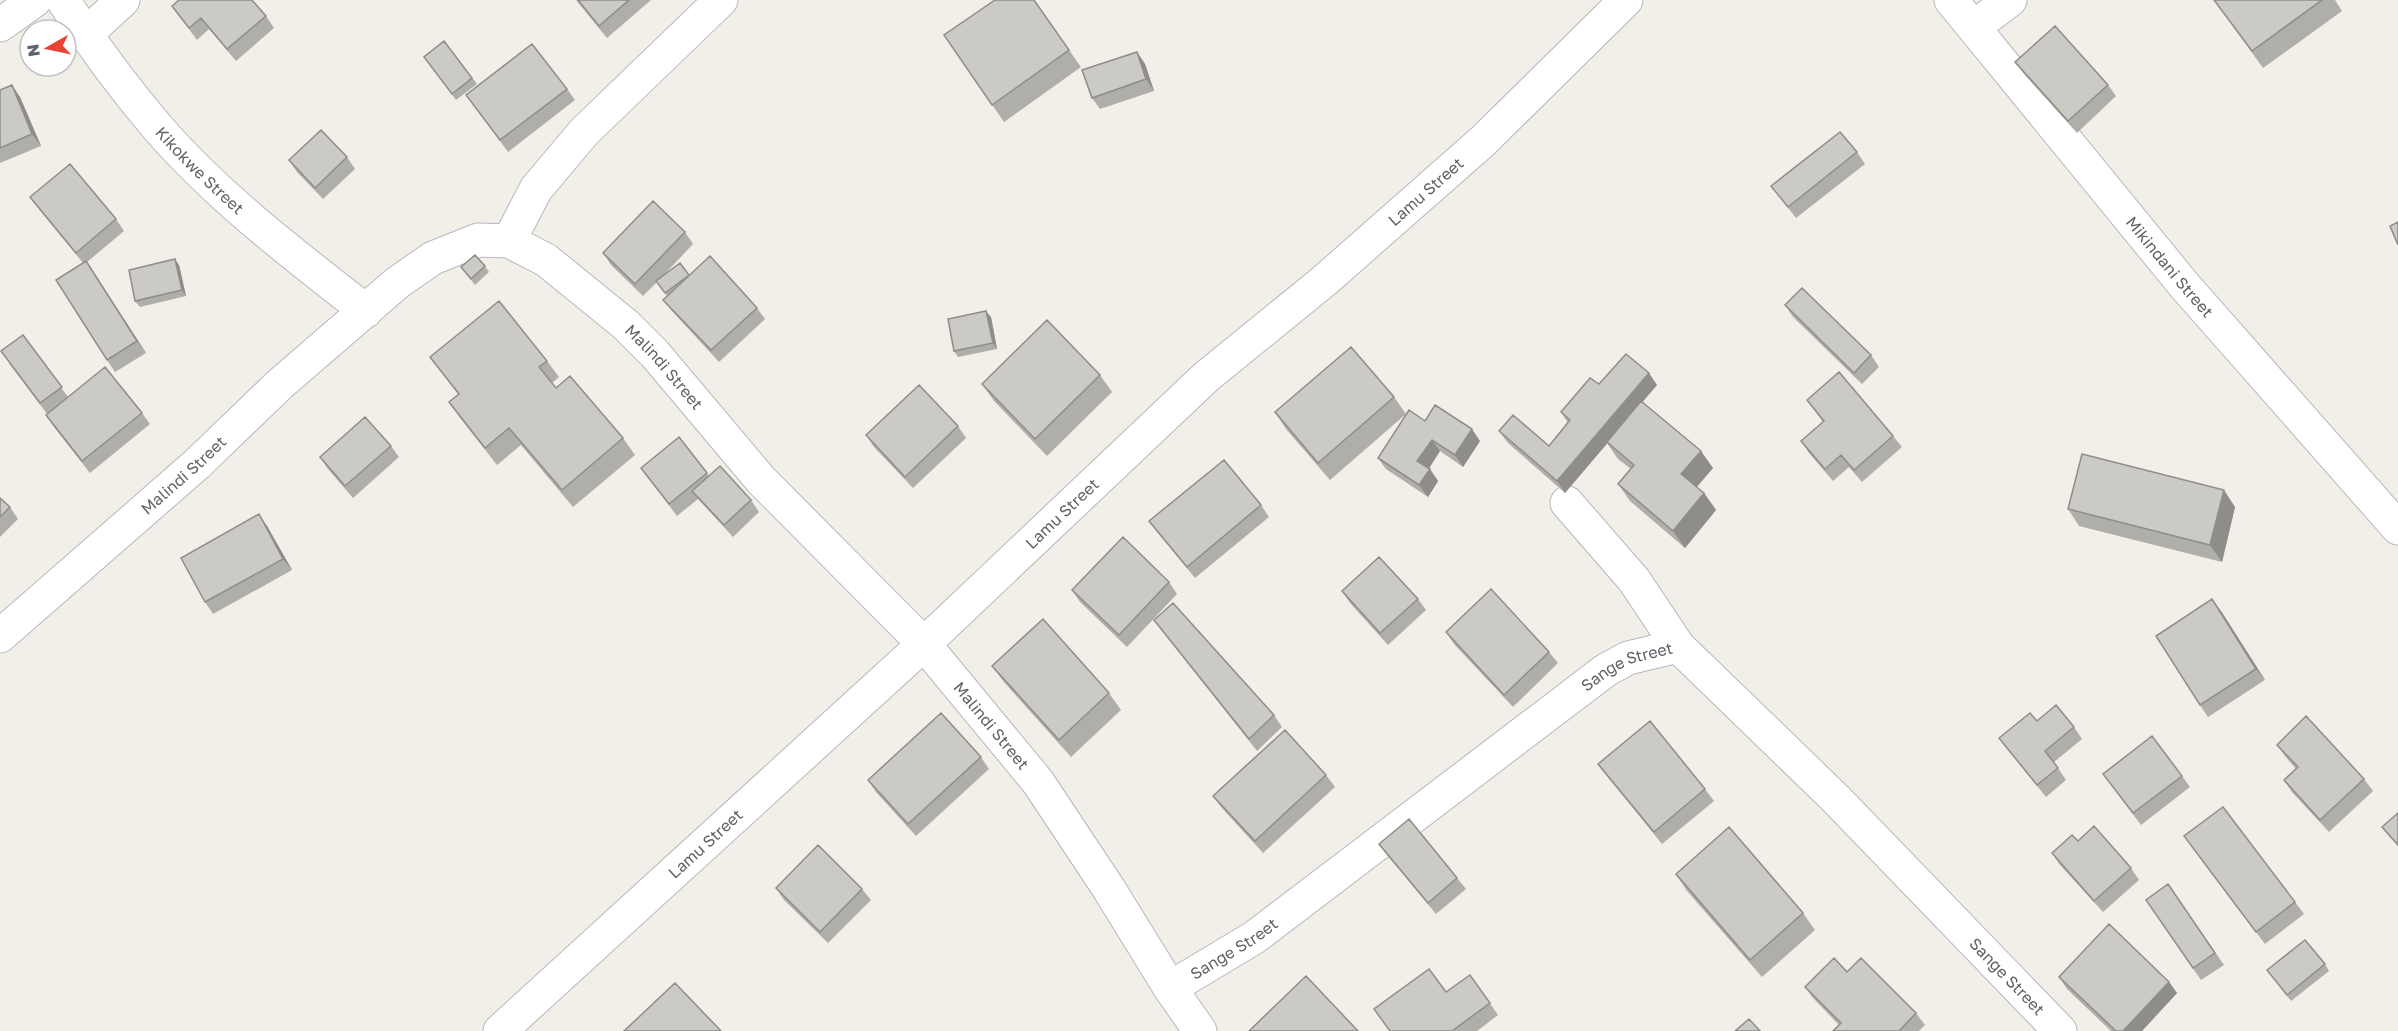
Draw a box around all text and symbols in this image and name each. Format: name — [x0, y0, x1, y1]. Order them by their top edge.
north arrow — [18, 18, 78, 78]
text: N — [22, 43, 44, 58]
street label: Kikokwe Street — [151, 122, 248, 218]
street label: Lamu Street — [1384, 153, 1467, 230]
street label: Mikindani Street — [2122, 212, 2218, 321]
street label: Malindi Street — [621, 320, 707, 414]
street label: Malindi Street — [137, 432, 230, 518]
street label: Lamu Street — [1021, 474, 1103, 553]
street label: Sange Street — [1577, 638, 1675, 695]
street label: Malindi Street — [949, 678, 1033, 773]
street label: Lamu Street — [664, 805, 747, 883]
street label: Sange Street — [1186, 913, 1282, 984]
street label: Sange Street — [1965, 933, 2049, 1019]

